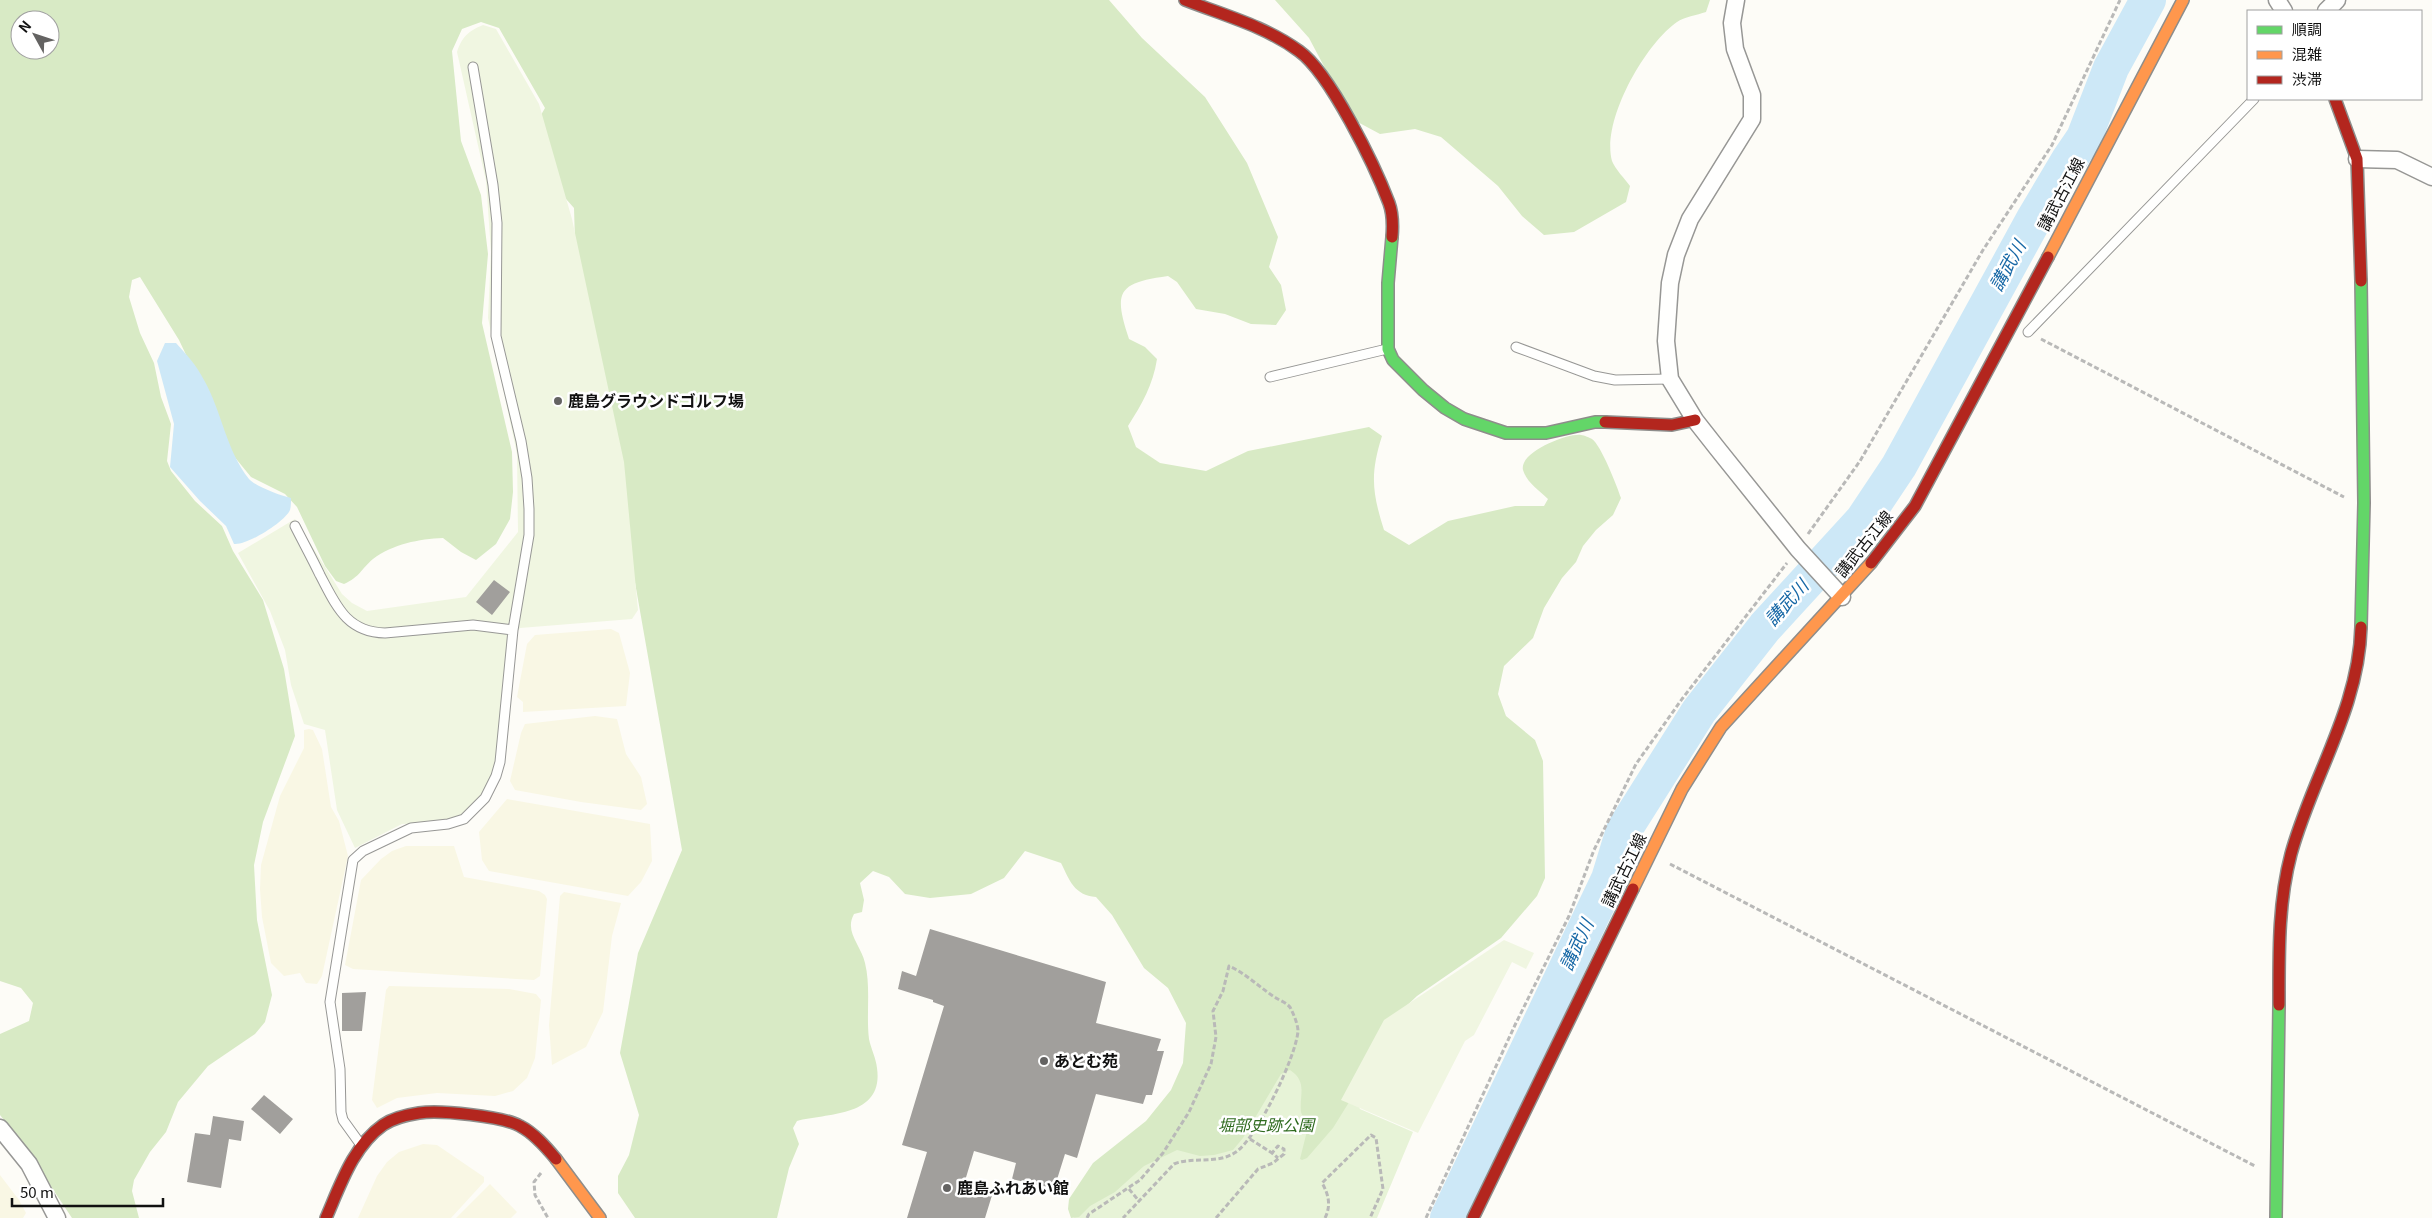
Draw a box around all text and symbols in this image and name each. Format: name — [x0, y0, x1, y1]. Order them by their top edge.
north arrow — [10, 10, 60, 60]
legend — [2247, 10, 2422, 100]
text: N — [13, 16, 35, 36]
text: 順調 — [2292, 18, 2322, 39]
text: 混雑 — [2292, 43, 2322, 64]
text: 渋滞 — [2292, 68, 2322, 89]
street label: 講武古江線 — [2031, 153, 2089, 234]
water label: 講武川 — [1982, 233, 2032, 295]
place label: 鹿島グラウンドゴルフ場 — [568, 388, 744, 412]
marker: 鹿島グラウンドゴルフ場 — [552, 395, 564, 407]
street label: 講武古江線 — [1829, 505, 1898, 582]
water label: 講武川 — [1758, 571, 1815, 630]
street label: 講武古江線 — [1595, 828, 1651, 911]
water label: 講武川 — [1552, 912, 1599, 974]
place label: あとむ苑 — [1054, 1048, 1118, 1072]
marker: あとむ苑 — [1038, 1055, 1050, 1067]
park label: 堀部史跡公園 — [1218, 1112, 1316, 1136]
place label: 鹿島ふれあい館 — [957, 1175, 1069, 1199]
scale bar — [12, 1176, 164, 1208]
text: 50 m — [20, 1181, 54, 1202]
marker: 鹿島ふれあい館 — [941, 1182, 953, 1194]

